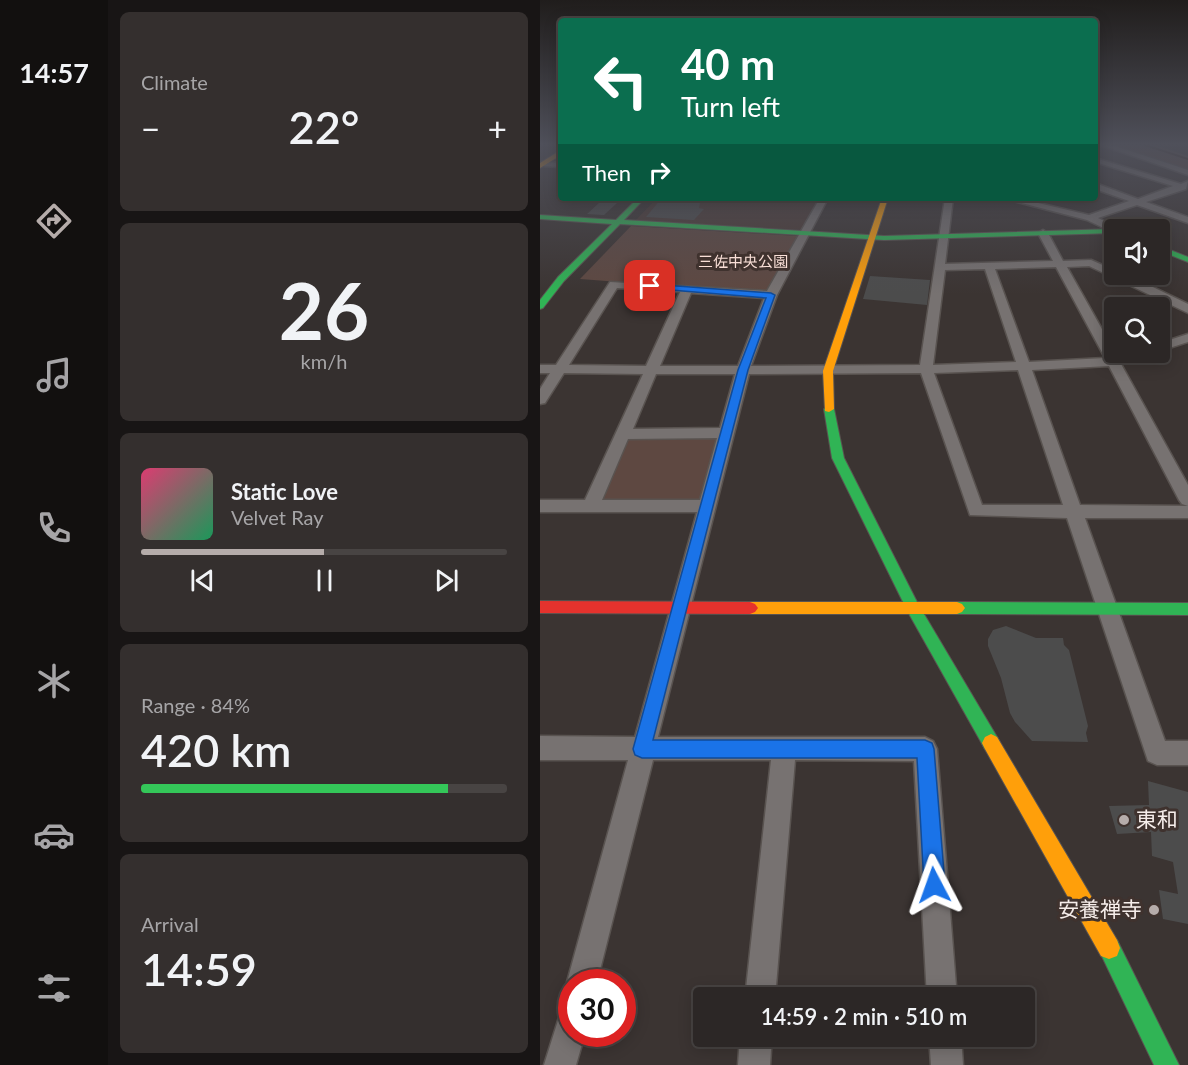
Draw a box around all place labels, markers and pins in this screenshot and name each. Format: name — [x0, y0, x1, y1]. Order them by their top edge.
pin — [624, 260, 675, 311]
place label: 東和 — [1136, 806, 1178, 831]
marker: 東和 — [1117, 813, 1131, 827]
place label: 安養禅寺 — [1058, 896, 1142, 921]
marker: 安養禅寺 — [1147, 903, 1161, 917]

